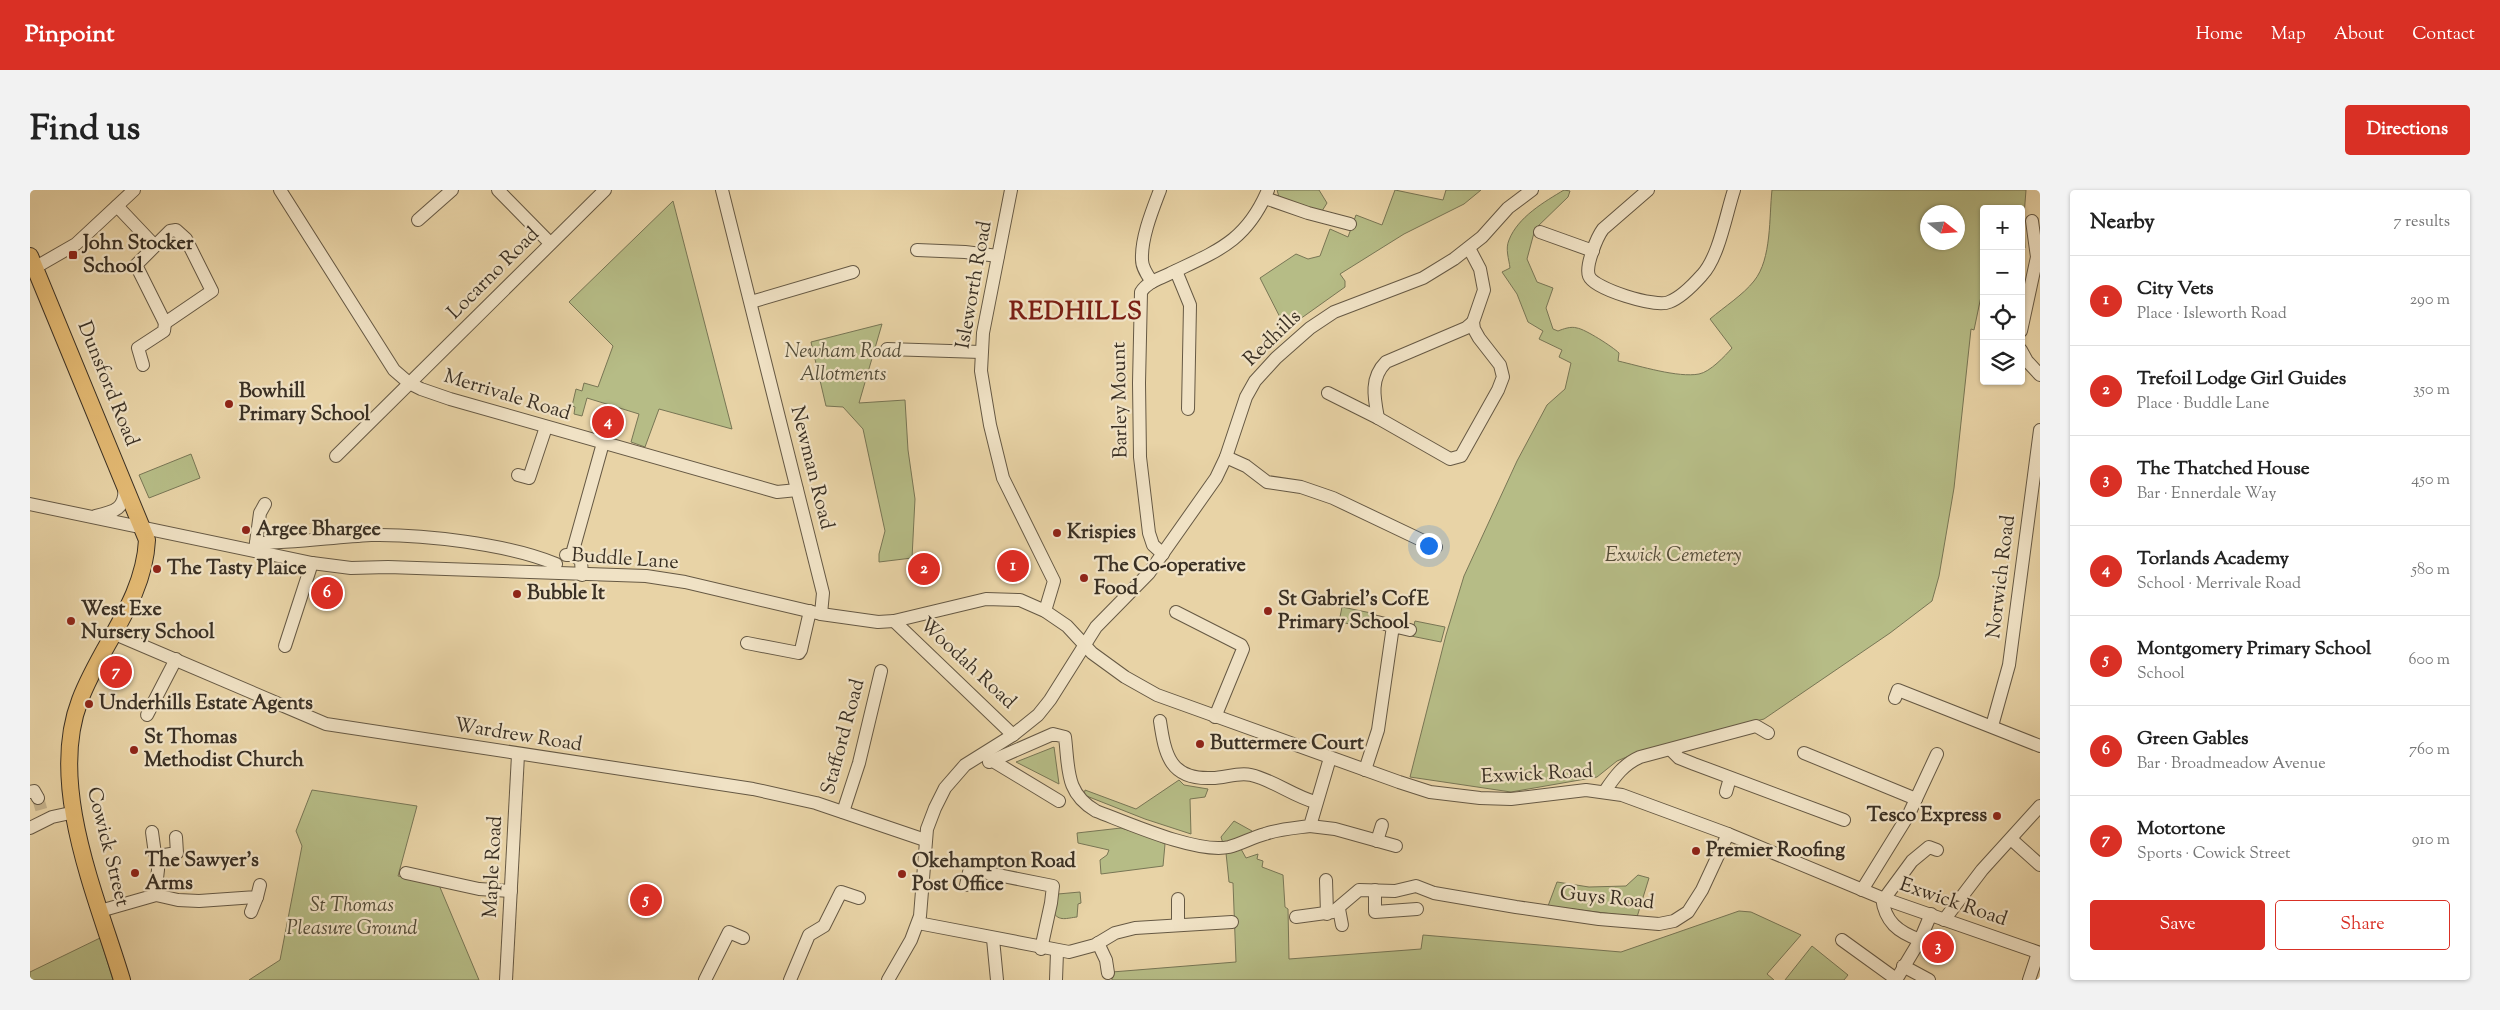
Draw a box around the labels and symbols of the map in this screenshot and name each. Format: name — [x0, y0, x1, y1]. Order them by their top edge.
north arrow — [1920, 205, 1965, 250]
street label: Isleworth Road — [949, 219, 1001, 351]
street label: Locarno Road — [441, 221, 547, 327]
place label: John Stocker School — [81, 230, 194, 282]
marker: John Stocker School — [67, 249, 79, 261]
district label: REDHILLS — [1009, 295, 1143, 331]
street label: Redhills — [1237, 304, 1309, 374]
street label: Dunsford Road — [69, 317, 145, 451]
park label: Newham Road Allotments — [784, 338, 902, 390]
street label: Barley Mount — [1105, 341, 1137, 459]
street label: Merrivale Road — [440, 363, 574, 429]
place label: Bowhill Primary School — [239, 378, 371, 430]
marker: Bowhill Primary School — [223, 398, 235, 410]
pin: 4 — [592, 403, 624, 441]
street label: Newman Road — [782, 403, 840, 533]
street label: Norwich Road — [1980, 513, 2024, 641]
place label: Argee Bhargee — [256, 516, 381, 545]
place label: Krispies — [1067, 519, 1136, 548]
marker: Argee Bhargee — [240, 524, 252, 536]
marker: Krispies — [1051, 527, 1063, 539]
your location — [1416, 533, 1442, 559]
street label: Buddle Lane — [570, 542, 680, 578]
park label: Exwick Cemetery — [1605, 542, 1741, 571]
pin: 1 — [997, 547, 1029, 585]
pin: 2 — [908, 550, 940, 588]
place label: The Co-operative Food — [1094, 552, 1246, 604]
place label: The Tasty Plaice — [167, 555, 307, 584]
marker: The Tasty Plaice — [151, 563, 163, 575]
marker: The Co-operative Food — [1078, 572, 1090, 584]
pin: 6 — [311, 574, 343, 612]
place label: Bubble It — [527, 580, 605, 609]
place label: St Gabriel's CofE Primary School — [1278, 586, 1430, 638]
marker: Bubble It — [511, 588, 523, 600]
place label: West Exe Nursery School — [81, 596, 215, 648]
marker: St Gabriel's CofE Primary School — [1262, 605, 1274, 617]
street label: Woodah Road — [912, 611, 1022, 717]
marker: West Exe Nursery School — [65, 615, 77, 627]
pin: 7 — [100, 653, 132, 691]
street label: Stafford Road — [815, 676, 873, 798]
place label: Underhills Estate Agents — [99, 690, 313, 719]
marker: Underhills Estate Agents — [83, 698, 95, 710]
street label: Wardrew Road — [452, 712, 584, 760]
place label: St Thomas Methodist Church — [144, 724, 304, 776]
place label: Buttermere Court — [1210, 730, 1364, 759]
marker: Buttermere Court — [1194, 738, 1206, 750]
marker: St Thomas Methodist Church — [128, 744, 140, 756]
street label: Exwick Road — [1480, 758, 1594, 792]
street label: Cowick Street — [78, 784, 136, 910]
place label: Tesco Express — [1867, 802, 1987, 831]
marker: Tesco Express — [1991, 810, 2003, 822]
street label: Maple Road — [477, 815, 511, 919]
place label: Premier Roofing — [1706, 837, 1845, 866]
marker: Premier Roofing — [1690, 845, 1702, 857]
place label: The Sawyer's Arms — [145, 847, 259, 899]
place label: Okehampton Road Post Office — [912, 848, 1077, 900]
marker: The Sawyer's Arms — [129, 867, 141, 879]
marker: Okehampton Road Post Office — [896, 868, 908, 880]
street label: Exwick Road — [1895, 871, 2011, 935]
street label: Guys Road — [1558, 880, 1656, 918]
pin: 5 — [630, 881, 662, 919]
park label: St Thomas Pleasure Ground — [286, 892, 418, 944]
pin: 3 — [1922, 928, 1954, 966]

